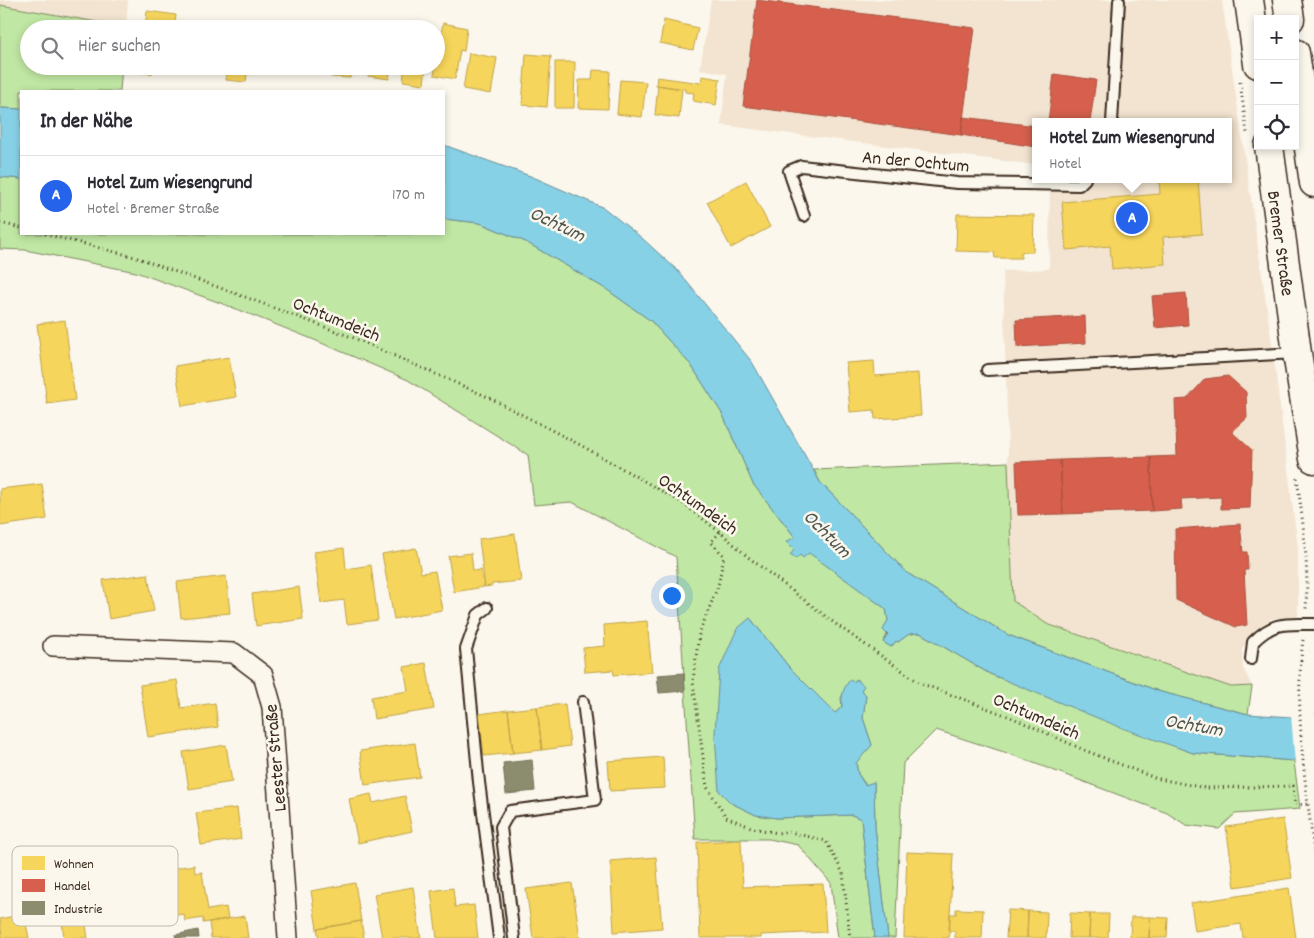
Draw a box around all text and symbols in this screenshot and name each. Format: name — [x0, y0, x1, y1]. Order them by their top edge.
map controls — [1254, 15, 1299, 150]
button: + — [1254, 15, 1299, 60]
search box — [20, 20, 445, 75]
icon: search — [38, 34, 66, 62]
text: Hier suchen — [78, 34, 161, 61]
button: − — [1254, 60, 1299, 105]
button: locate — [1254, 105, 1299, 150]
text: In der Nähe — [40, 108, 132, 138]
popup — [1032, 118, 1232, 183]
text: Hotel Zum Wiesengrund — [1049, 126, 1215, 153]
street label: An der Ochtum — [861, 145, 971, 182]
text: Hotel — [1049, 153, 1081, 176]
text: Hotel Zum Wiesengrund — [87, 171, 253, 198]
text: A — [52, 184, 60, 207]
text: 170 m — [392, 184, 425, 207]
street label: Bremer Straße — [1258, 189, 1299, 298]
text: Hotel · Bremer Straße — [87, 198, 219, 221]
pin: A — [1116, 199, 1148, 237]
water label: Ochtum — [524, 201, 589, 251]
street label: Ochtumdeich — [288, 291, 384, 351]
street label: Ochtumdeich — [651, 468, 743, 543]
water label: Ochtum — [795, 505, 857, 566]
your location — [659, 583, 685, 609]
street label: Ochtumdeich — [988, 688, 1084, 749]
street label: Leester Straße — [259, 703, 296, 813]
water label: Ochtum — [1162, 708, 1225, 746]
legend — [12, 846, 178, 926]
text: Wohnen — [54, 855, 94, 875]
text: Handel — [54, 877, 91, 897]
text: Industrie — [54, 900, 102, 920]

